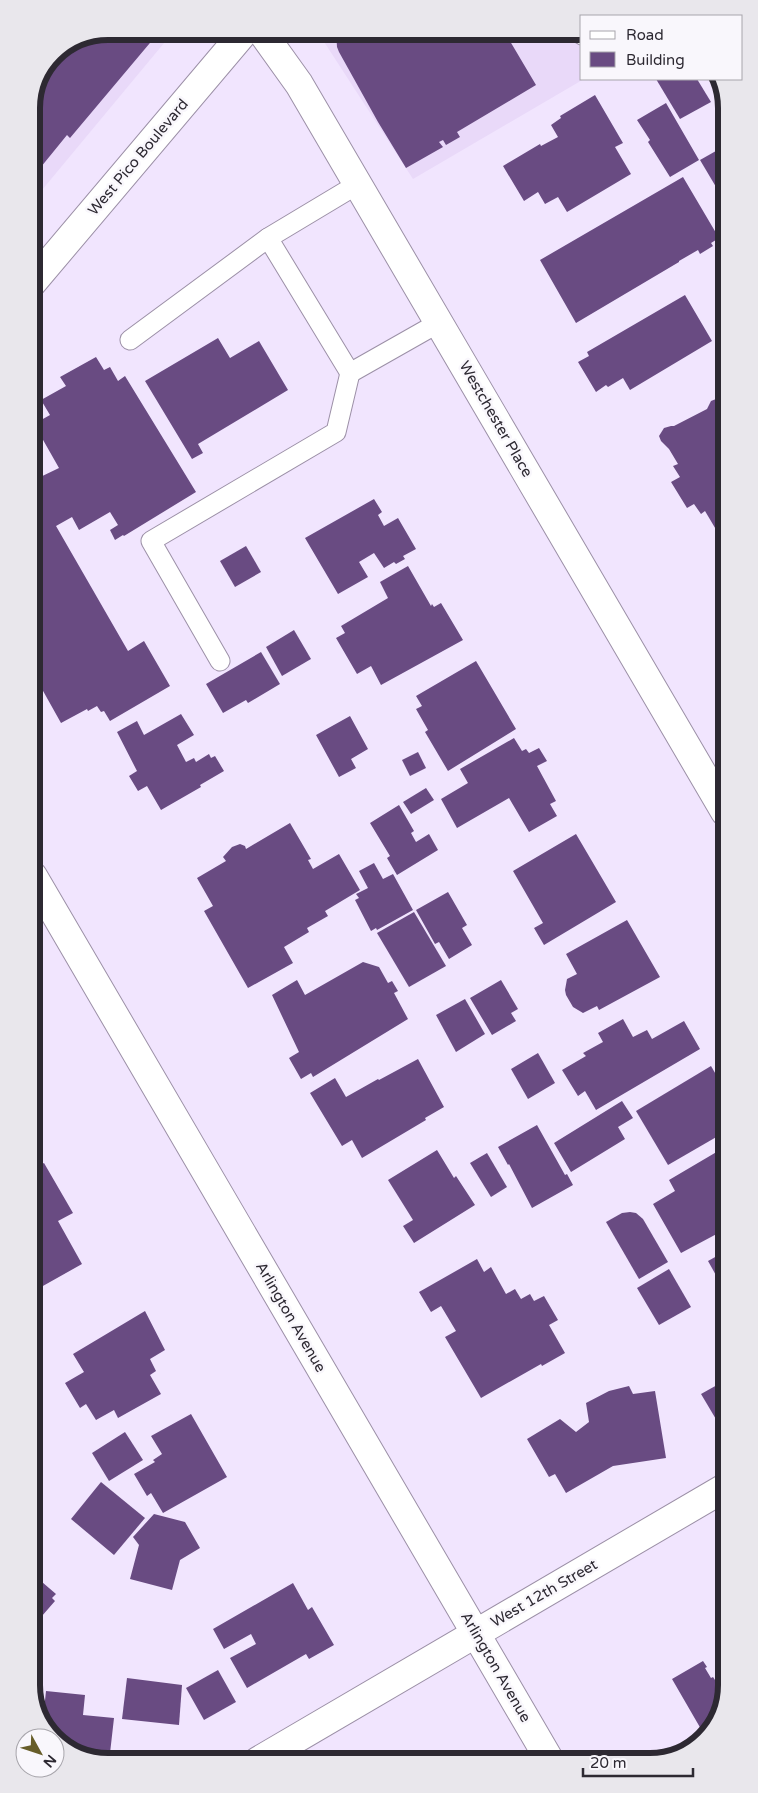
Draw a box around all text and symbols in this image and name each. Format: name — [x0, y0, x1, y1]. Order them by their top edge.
legend — [580, 15, 743, 80]
text: Road — [626, 26, 664, 44]
text: Building — [626, 51, 685, 69]
street label: West Pico Boulevard — [84, 95, 192, 219]
street label: Westchester Place — [455, 358, 537, 480]
street label: Arlington Avenue — [252, 1259, 330, 1375]
street label: West 12th Street — [487, 1555, 601, 1631]
street label: Arlington Avenue — [457, 1609, 535, 1725]
north arrow — [15, 1728, 65, 1778]
scale bar — [583, 1746, 693, 1778]
text: N — [39, 1751, 60, 1771]
text: 20 m — [590, 1754, 627, 1772]

